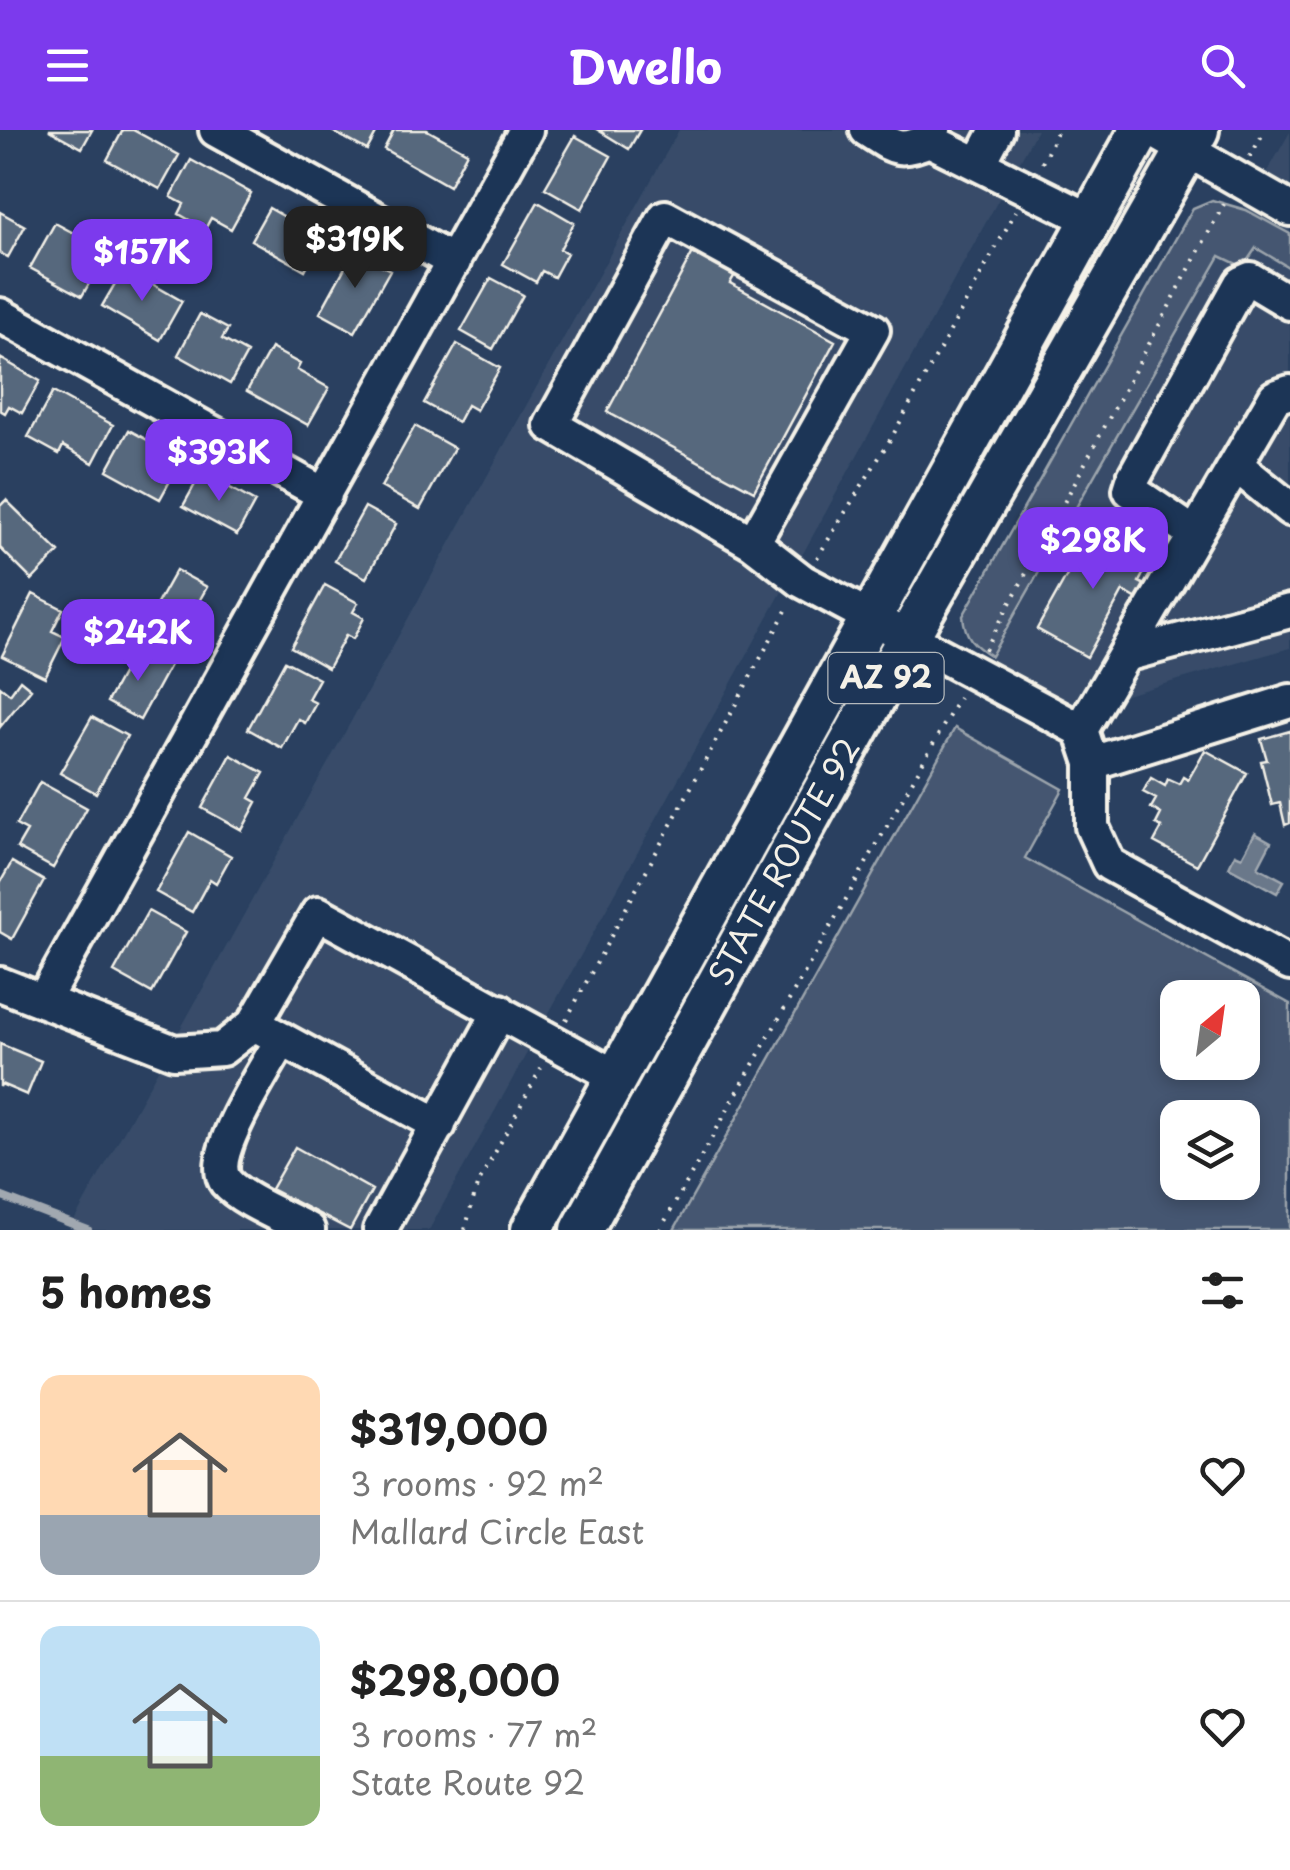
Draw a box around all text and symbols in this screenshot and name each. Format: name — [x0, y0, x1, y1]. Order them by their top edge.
text: Dwello — [568, 31, 722, 99]
icon: menu — [40, 38, 95, 93]
icon: search — [1195, 38, 1250, 93]
pin: $319K — [285, 206, 425, 291]
text: $319K — [306, 214, 404, 262]
pin: $157K — [72, 219, 212, 304]
text: $157K — [93, 227, 191, 275]
pin: $393K — [149, 419, 289, 504]
text: $393K — [167, 427, 271, 475]
pin: $298K — [1023, 507, 1163, 592]
text: $298K — [1040, 515, 1146, 563]
pin: $242K — [68, 599, 208, 684]
text: $242K — [83, 607, 193, 655]
road number: AZ 92 — [828, 653, 944, 703]
street label: STATE ROUTE 92 — [695, 728, 871, 994]
north arrow — [1160, 980, 1260, 1080]
map controls — [1160, 980, 1260, 1200]
button: layers — [1160, 1100, 1260, 1200]
text: 5 homes — [40, 1259, 212, 1322]
icon: filters — [1195, 1263, 1250, 1318]
text: $319,000 — [350, 1396, 548, 1459]
icon: home — [120, 1415, 240, 1535]
icon: heart — [1195, 1448, 1250, 1503]
text: 3 rooms · 92 m² — [350, 1459, 604, 1507]
text: Mallard Circle East — [350, 1507, 644, 1555]
text: $298,000 — [350, 1647, 560, 1710]
icon: home — [120, 1666, 240, 1786]
icon: heart — [1195, 1699, 1250, 1754]
text: 3 rooms · 77 m² — [350, 1710, 598, 1758]
text: State Route 92 — [350, 1758, 585, 1806]

